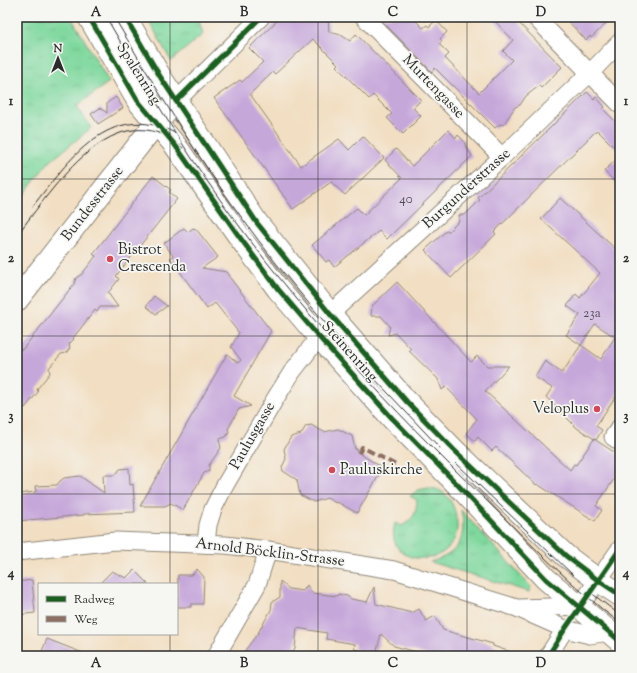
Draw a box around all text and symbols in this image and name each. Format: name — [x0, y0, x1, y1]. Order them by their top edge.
text: A — [91, 4, 102, 22]
text: B — [240, 4, 249, 22]
text: C — [388, 4, 398, 22]
text: D — [536, 4, 546, 22]
north arrow — [38, 38, 78, 78]
street label: Spalenring — [111, 39, 165, 109]
text: N — [53, 41, 63, 57]
street label: Murtengasse — [397, 50, 469, 124]
text: 1 — [9, 93, 14, 111]
text: 1 — [624, 93, 629, 111]
street label: Burgunderstrasse — [418, 144, 516, 234]
street label: Bundesstrasse — [57, 162, 129, 246]
house number: 40 — [399, 191, 413, 209]
place label: Bistrot Crescenda — [118, 240, 186, 278]
text: 2 — [8, 250, 15, 268]
text: 2 — [623, 250, 630, 268]
marker: Bistrot Crescenda — [105, 254, 115, 264]
house number: 23a — [583, 305, 601, 323]
street label: Steinenring — [316, 317, 382, 387]
street label: Paulusgasse — [225, 398, 281, 474]
place label: Veloplus — [533, 399, 589, 420]
marker: Veloplus — [592, 404, 602, 414]
text: 3 — [8, 408, 14, 426]
text: 3 — [623, 408, 629, 426]
place label: Pauluskirche — [340, 460, 423, 481]
marker: Pauluskirche — [327, 465, 337, 475]
street label: Arnold Böcklin-Strasse — [194, 533, 346, 573]
text: 4 — [7, 565, 15, 583]
text: 4 — [622, 565, 630, 583]
legend — [38, 583, 178, 635]
text: Radweg — [74, 591, 115, 609]
text: Weg — [74, 611, 98, 629]
text: A — [91, 655, 102, 673]
text: B — [240, 655, 249, 673]
text: C — [388, 655, 398, 673]
text: D — [536, 655, 546, 673]

